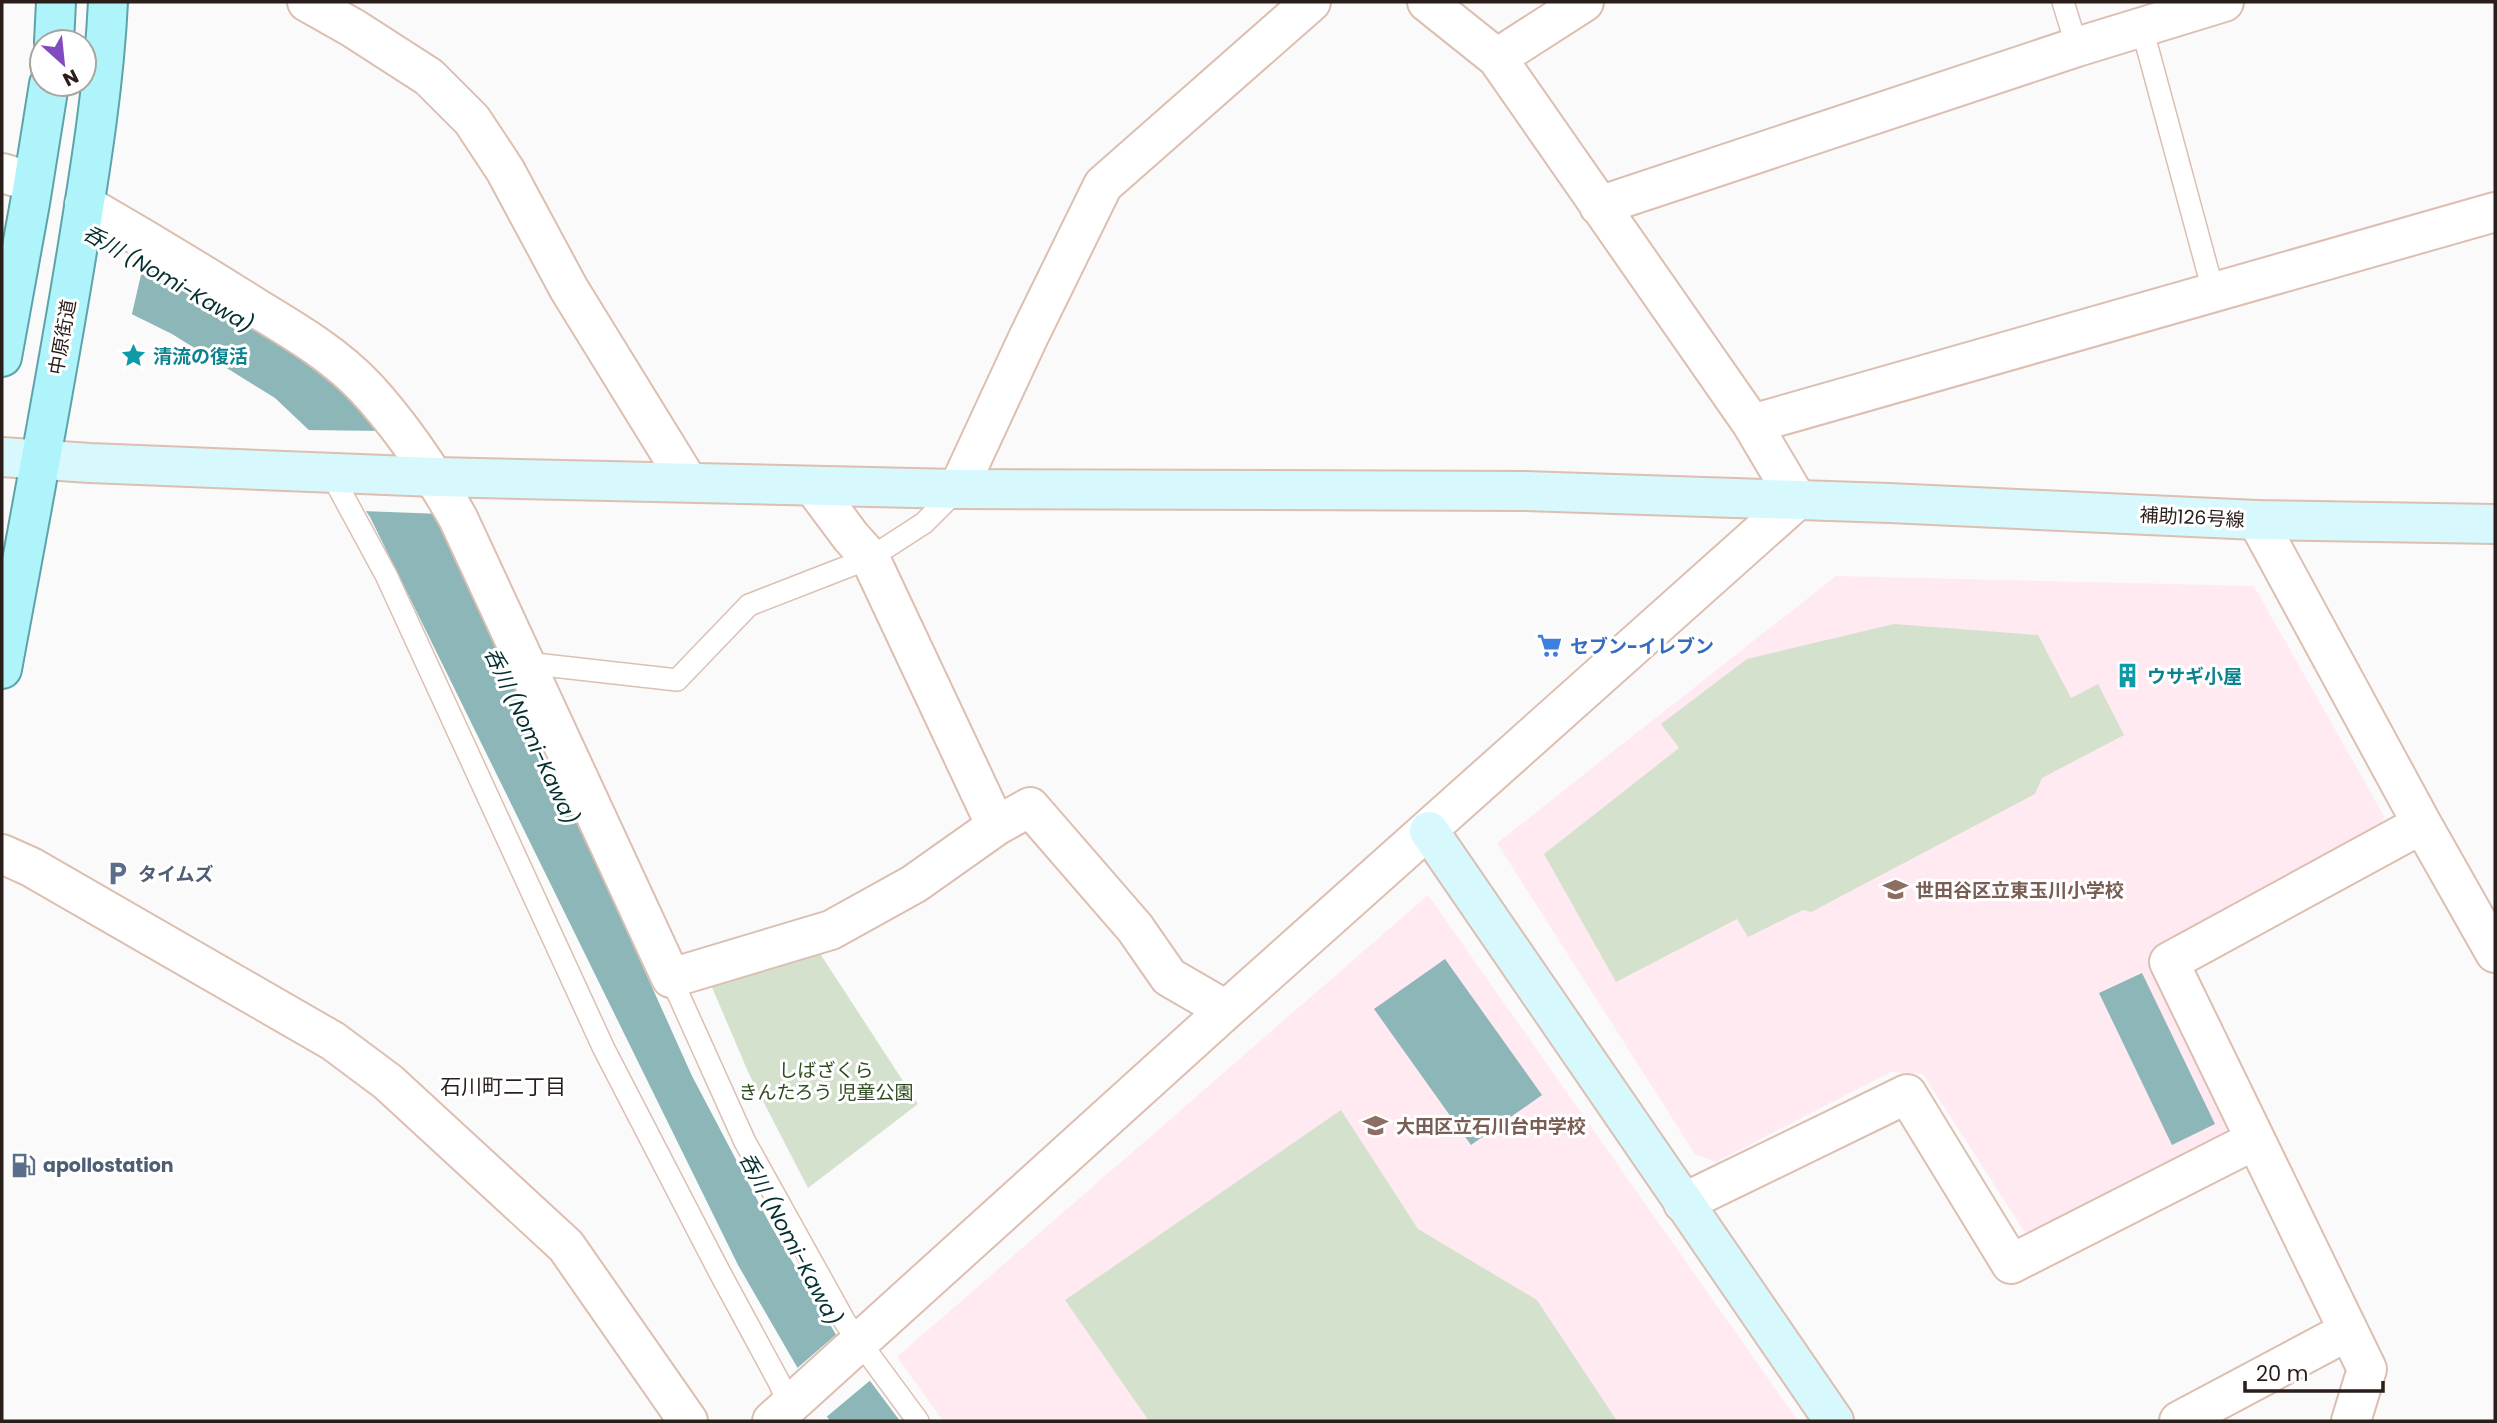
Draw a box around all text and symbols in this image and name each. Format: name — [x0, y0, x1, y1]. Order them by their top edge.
north arrow — [28, 28, 98, 98]
text: N — [58, 62, 83, 93]
water label: 呑川 (Nomi-Kawa) — [78, 218, 259, 339]
street label: 中原街道 — [43, 297, 82, 377]
place icon: 清流の復活 — [119, 342, 147, 370]
place label: 清流の復活 — [153, 343, 248, 370]
street label: 補助126号線 — [2139, 501, 2245, 534]
supermarket icon: セブン-イレブン — [1536, 632, 1564, 660]
place label: セブン-イレブン — [1570, 633, 1714, 660]
water label: 呑川 (Nomi-Kawa) — [478, 643, 585, 829]
building icon: ウサギ小屋 — [2113, 662, 2141, 690]
place label: ウサギ小屋 — [2147, 663, 2242, 690]
parking icon: タイムズ — [104, 860, 132, 888]
place label: タイムズ — [138, 861, 214, 888]
school or university icon: 世田谷区立東玉川小学校 — [1881, 876, 1909, 904]
place label: 世田谷区立東玉川小学校 — [1915, 877, 2124, 904]
park label: しばざくら きんたろう 児童公園 — [739, 1057, 913, 1106]
district label: 石川町二丁目 — [440, 1072, 566, 1101]
school or university icon: 大田区立石川台中学校 — [1362, 1112, 1390, 1140]
place label: 大田区立石川台中学校 — [1396, 1113, 1586, 1140]
water label: 呑川 (Nomi-Kawa) — [733, 1147, 848, 1330]
fuel station icon: apollostation — [9, 1151, 37, 1179]
place label: apollostation — [43, 1152, 174, 1179]
scale bar — [2245, 1350, 2383, 1394]
text: 20 m — [2256, 1359, 2309, 1388]

